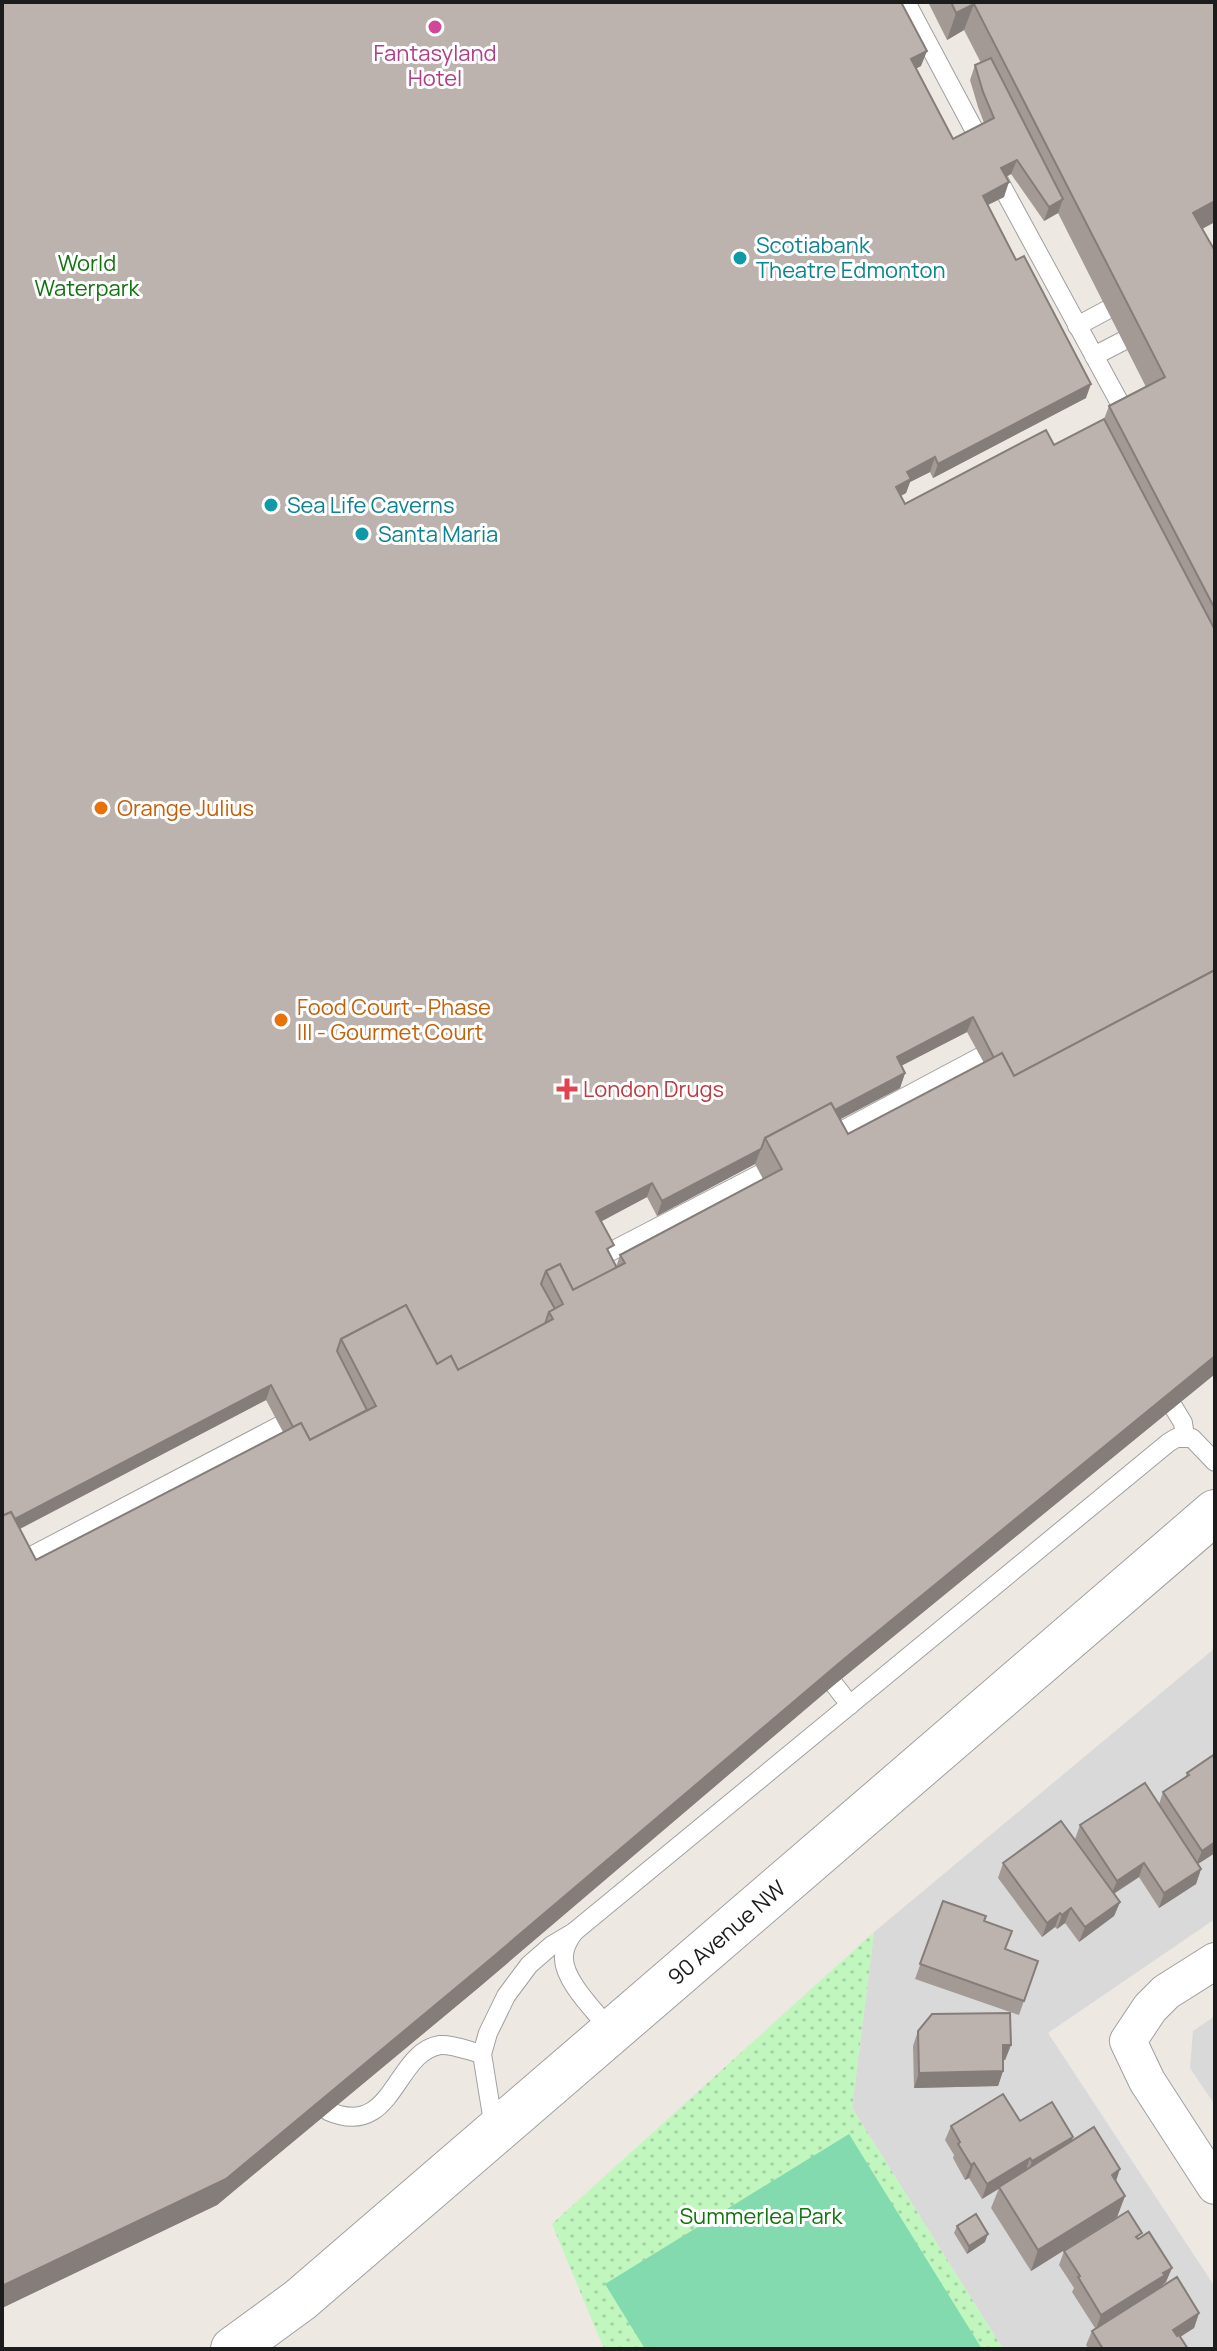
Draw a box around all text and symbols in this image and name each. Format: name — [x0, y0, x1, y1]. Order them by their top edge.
marker: Fantasyland Hotel — [426, 18, 444, 36]
place label: Fantasyland Hotel — [373, 38, 497, 93]
place label: Scotiabank Theatre Edmonton — [756, 230, 946, 285]
park label: World Waterpark — [34, 248, 141, 303]
marker: Scotiabank Theatre Edmonton — [731, 249, 749, 267]
place label: Sea Life Caverns — [287, 490, 454, 520]
marker: Sea Life Caverns — [262, 496, 280, 514]
place label: Santa Maria — [378, 519, 498, 549]
marker: Santa Maria — [353, 525, 371, 543]
place label: Orange Julius — [117, 793, 254, 823]
marker: Orange Julius — [92, 799, 110, 817]
place label: Food Court - Phase III - Gourmet Court — [297, 992, 491, 1047]
marker: Food Court - Phase III - Gourmet Court — [272, 1011, 290, 1029]
place label: London Drugs — [583, 1074, 724, 1104]
marker: London Drugs — [558, 1080, 576, 1098]
street label: 90 Avenue NW — [661, 1873, 792, 1992]
park label: Summerlea Park — [680, 2201, 844, 2231]

